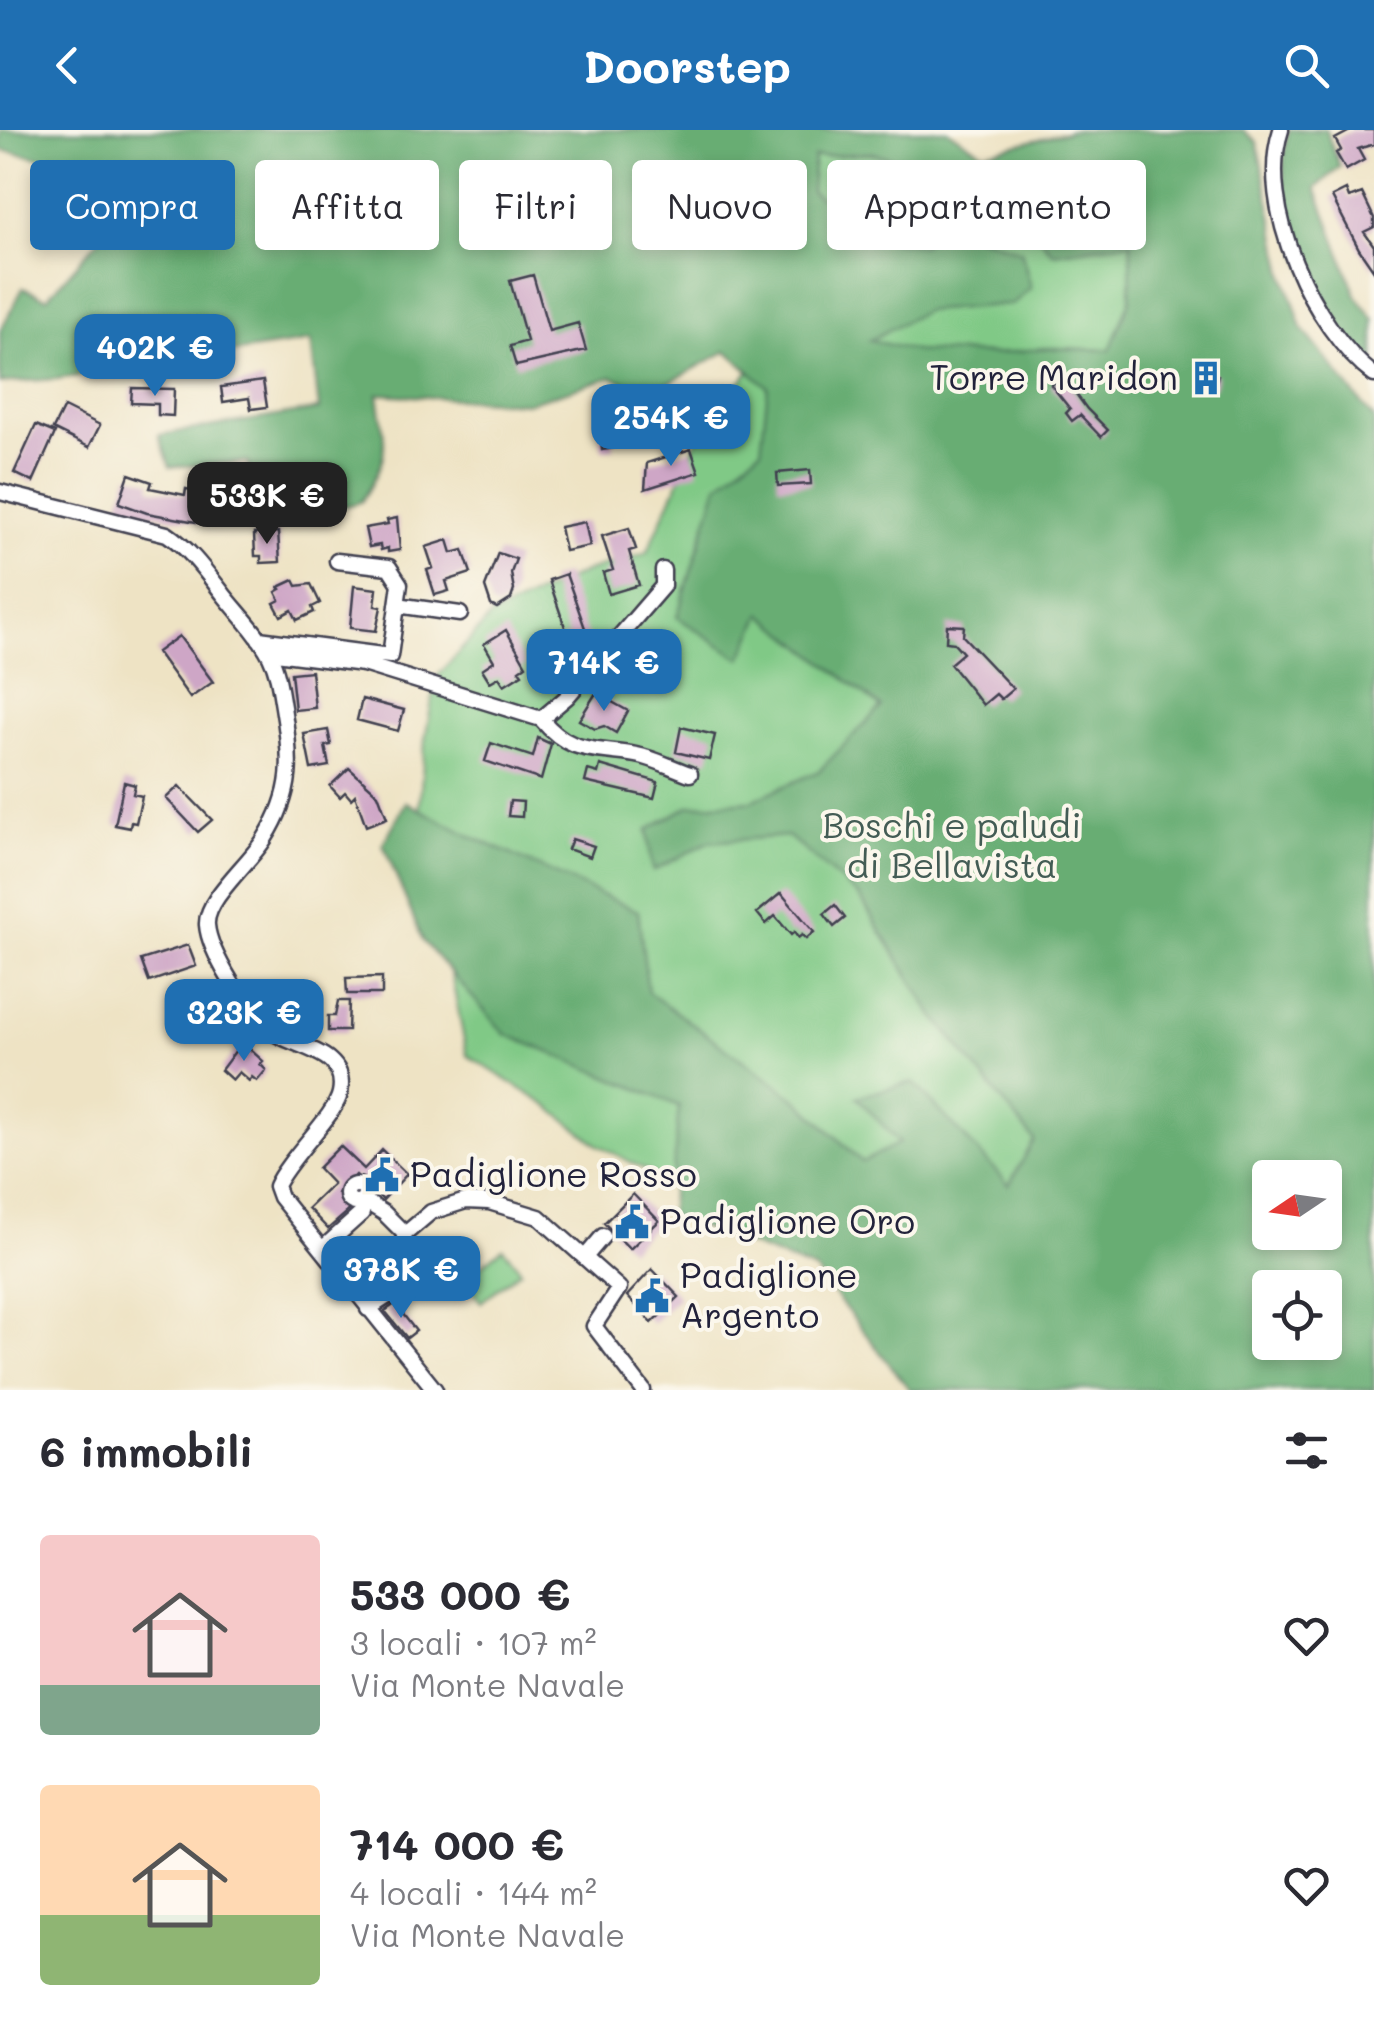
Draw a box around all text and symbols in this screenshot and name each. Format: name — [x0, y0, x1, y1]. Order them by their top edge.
text: Doorstep — [583, 36, 791, 94]
icon: back — [40, 38, 95, 93]
icon: search — [1279, 38, 1334, 93]
chip: Compra — [30, 160, 235, 250]
chip: Affitta — [255, 160, 439, 250]
chip: Filtri — [459, 160, 612, 250]
chip: Nuovo — [632, 160, 807, 250]
chip: Appartamento — [827, 160, 1146, 250]
pin: 402K € — [74, 314, 236, 399]
text: 402K € — [96, 325, 214, 367]
place label: Torre Maridon — [929, 353, 1178, 399]
building icon: Torre Maridon — [1187, 359, 1225, 397]
pin: 254K € — [590, 384, 752, 469]
text: 254K € — [613, 395, 729, 437]
pin: 533K € — [186, 462, 348, 547]
text: 533K € — [209, 473, 325, 515]
pin: 714K € — [523, 629, 685, 714]
text: 714K € — [549, 640, 659, 682]
park label: Boschi e paludi di Bellavista — [823, 801, 1081, 887]
pin: 323K € — [163, 979, 325, 1064]
text: 323K € — [187, 990, 301, 1032]
place label: Padiglione Rosso — [410, 1150, 697, 1196]
public building icon: Padiglione Rosso — [363, 1156, 401, 1194]
north arrow — [1252, 1160, 1342, 1250]
map controls — [1252, 1160, 1342, 1360]
place label: Padiglione Oro — [660, 1197, 915, 1243]
public building icon: Padiglione Oro — [613, 1203, 651, 1241]
pin: 378K € — [320, 1236, 482, 1321]
text: 378K € — [343, 1247, 459, 1289]
place label: Padiglione Argento — [680, 1251, 858, 1337]
button: locate — [1252, 1270, 1342, 1360]
public building icon: Padiglione Argento — [633, 1277, 671, 1315]
text: 6 immobili — [40, 1423, 253, 1478]
icon: filters — [1279, 1423, 1334, 1478]
text: 533 000 € — [350, 1566, 570, 1621]
icon: home — [120, 1575, 240, 1695]
icon: heart — [1279, 1608, 1334, 1663]
text: 3 locali · 107 m² — [350, 1621, 597, 1663]
text: Via Monte Navale — [350, 1663, 625, 1705]
text: 714 000 € — [350, 1816, 564, 1871]
icon: home — [120, 1825, 240, 1945]
icon: heart — [1279, 1858, 1334, 1913]
text: 4 locali · 144 m² — [350, 1871, 597, 1913]
text: Via Monte Navale — [350, 1913, 625, 1955]

